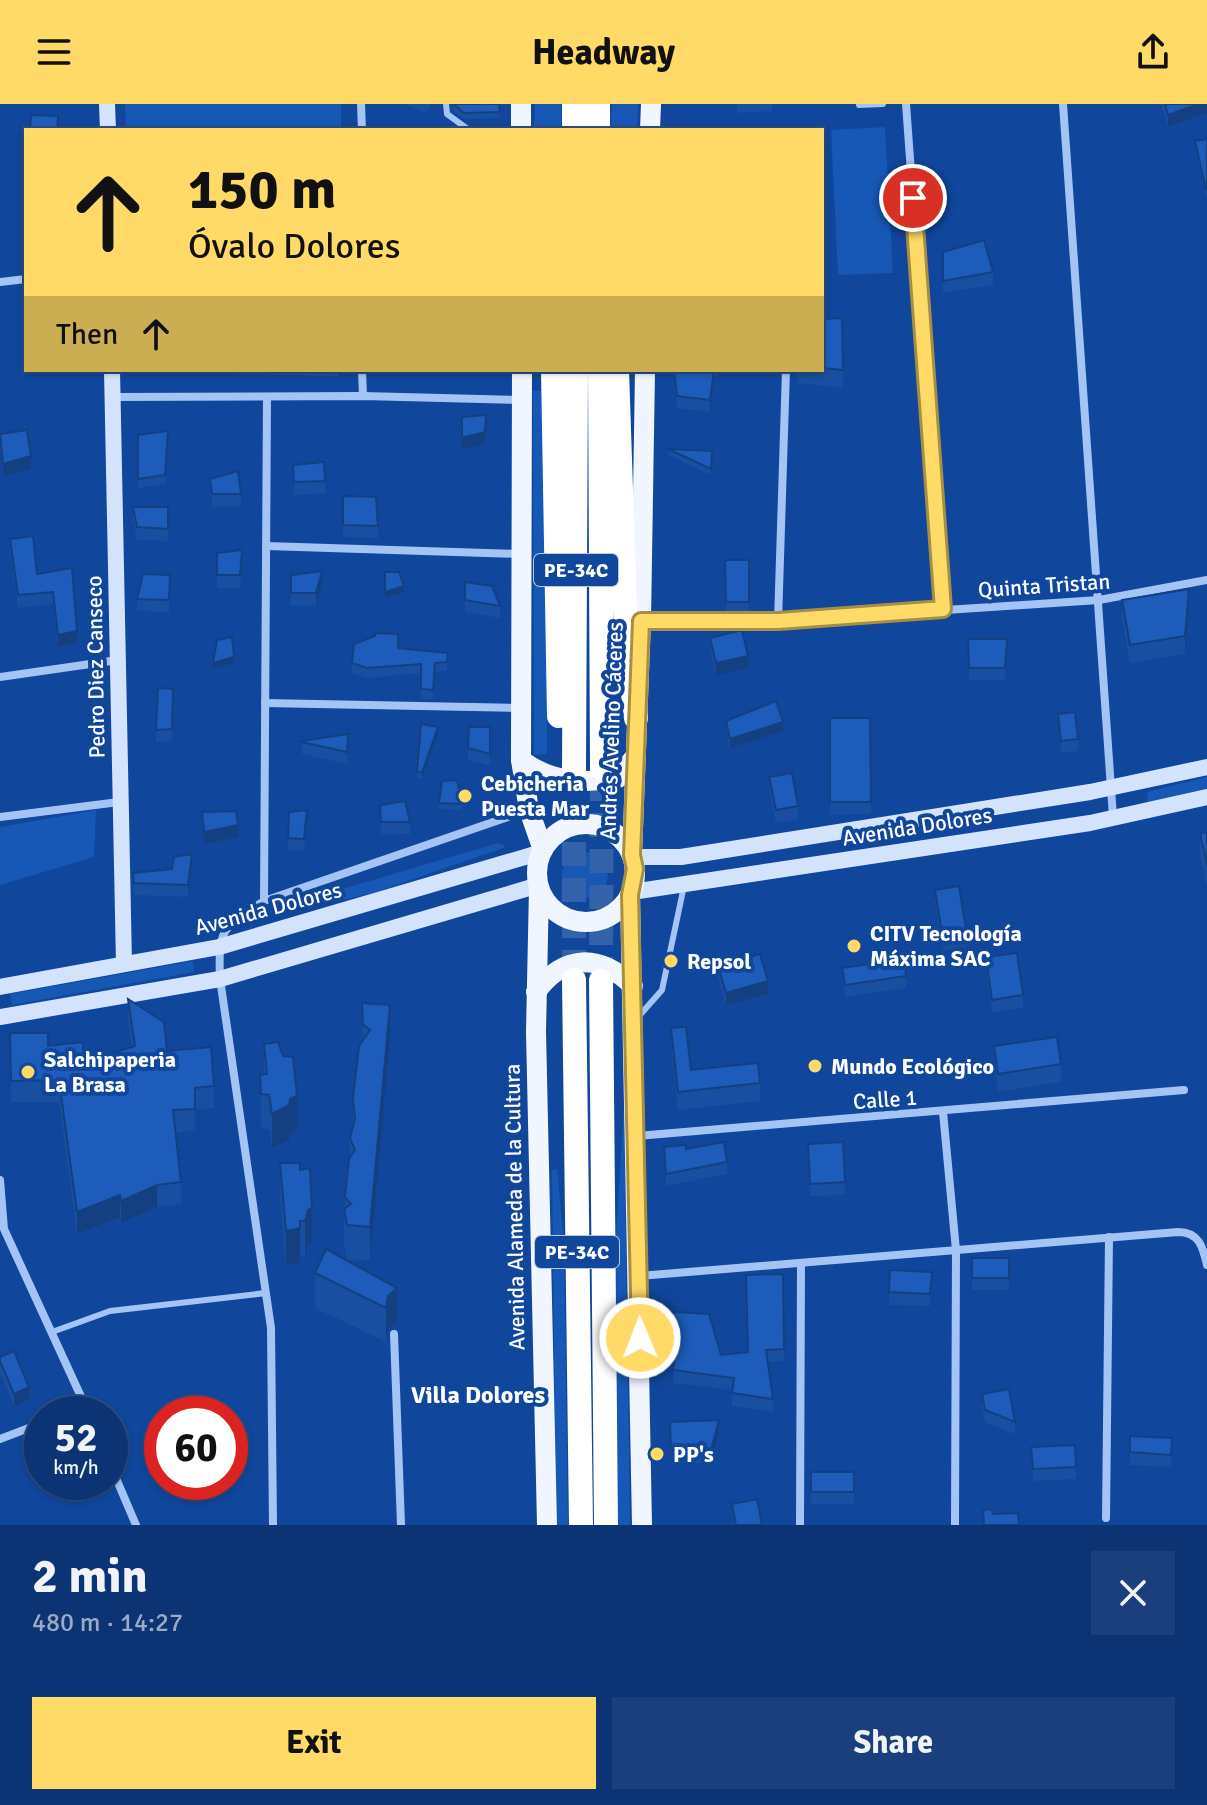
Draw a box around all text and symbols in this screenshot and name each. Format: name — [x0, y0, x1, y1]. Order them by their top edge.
icon: menu — [32, 30, 76, 74]
text: Headway — [532, 30, 675, 75]
icon: share — [1131, 30, 1175, 74]
text: 150 m — [188, 155, 336, 224]
icon: ahead — [56, 160, 160, 264]
pin — [879, 164, 947, 232]
icon: arrive — [891, 176, 935, 220]
text: Óvalo Dolores — [188, 224, 400, 269]
icon: ahead — [134, 312, 178, 356]
text: Then — [56, 316, 118, 353]
road number: PE-34C — [534, 554, 618, 586]
street label: Quinta Tristan — [977, 567, 1111, 604]
street label: Pedro Diez Canseco — [80, 575, 111, 759]
street label: Andrés Avelino Cáceres — [594, 621, 629, 841]
place label: Cebicheria Puesta Mar — [481, 770, 589, 822]
marker: Cebicheria Puesta Mar — [456, 787, 474, 805]
street label: Avenida Dolores — [840, 801, 994, 852]
street label: Avenida Dolores — [192, 876, 345, 941]
place label: CITV Tecnología Máxima SAC — [870, 920, 1022, 972]
marker: CITV Tecnología Máxima SAC — [845, 937, 863, 955]
place label: Repsol — [687, 948, 751, 975]
marker: Repsol — [662, 952, 680, 970]
place label: Salchipaperia La Brasa — [44, 1046, 176, 1098]
place label: Mundo Ecológico — [831, 1053, 994, 1080]
marker: Mundo Ecológico — [806, 1057, 824, 1075]
marker: Salchipaperia La Brasa — [19, 1063, 37, 1081]
street label: Avenida Alameda de la Cultura — [499, 1063, 530, 1351]
street label: Calle 1 — [852, 1084, 918, 1115]
road number: PE-34C — [535, 1236, 619, 1268]
position arrow — [598, 1296, 682, 1380]
district label: Villa Dolores — [411, 1380, 545, 1410]
speed limit sign: 60 — [144, 1396, 248, 1500]
text: 52 — [54, 1413, 98, 1463]
place label: PP's — [673, 1441, 714, 1468]
marker: PP's — [648, 1445, 666, 1463]
text: km/h — [53, 1455, 99, 1480]
text: 2 min — [32, 1547, 148, 1606]
button: close — [1091, 1551, 1175, 1635]
text: 480 m · 14:27 — [32, 1607, 183, 1639]
button: Exit — [32, 1697, 596, 1789]
button: Share — [612, 1697, 1175, 1789]

